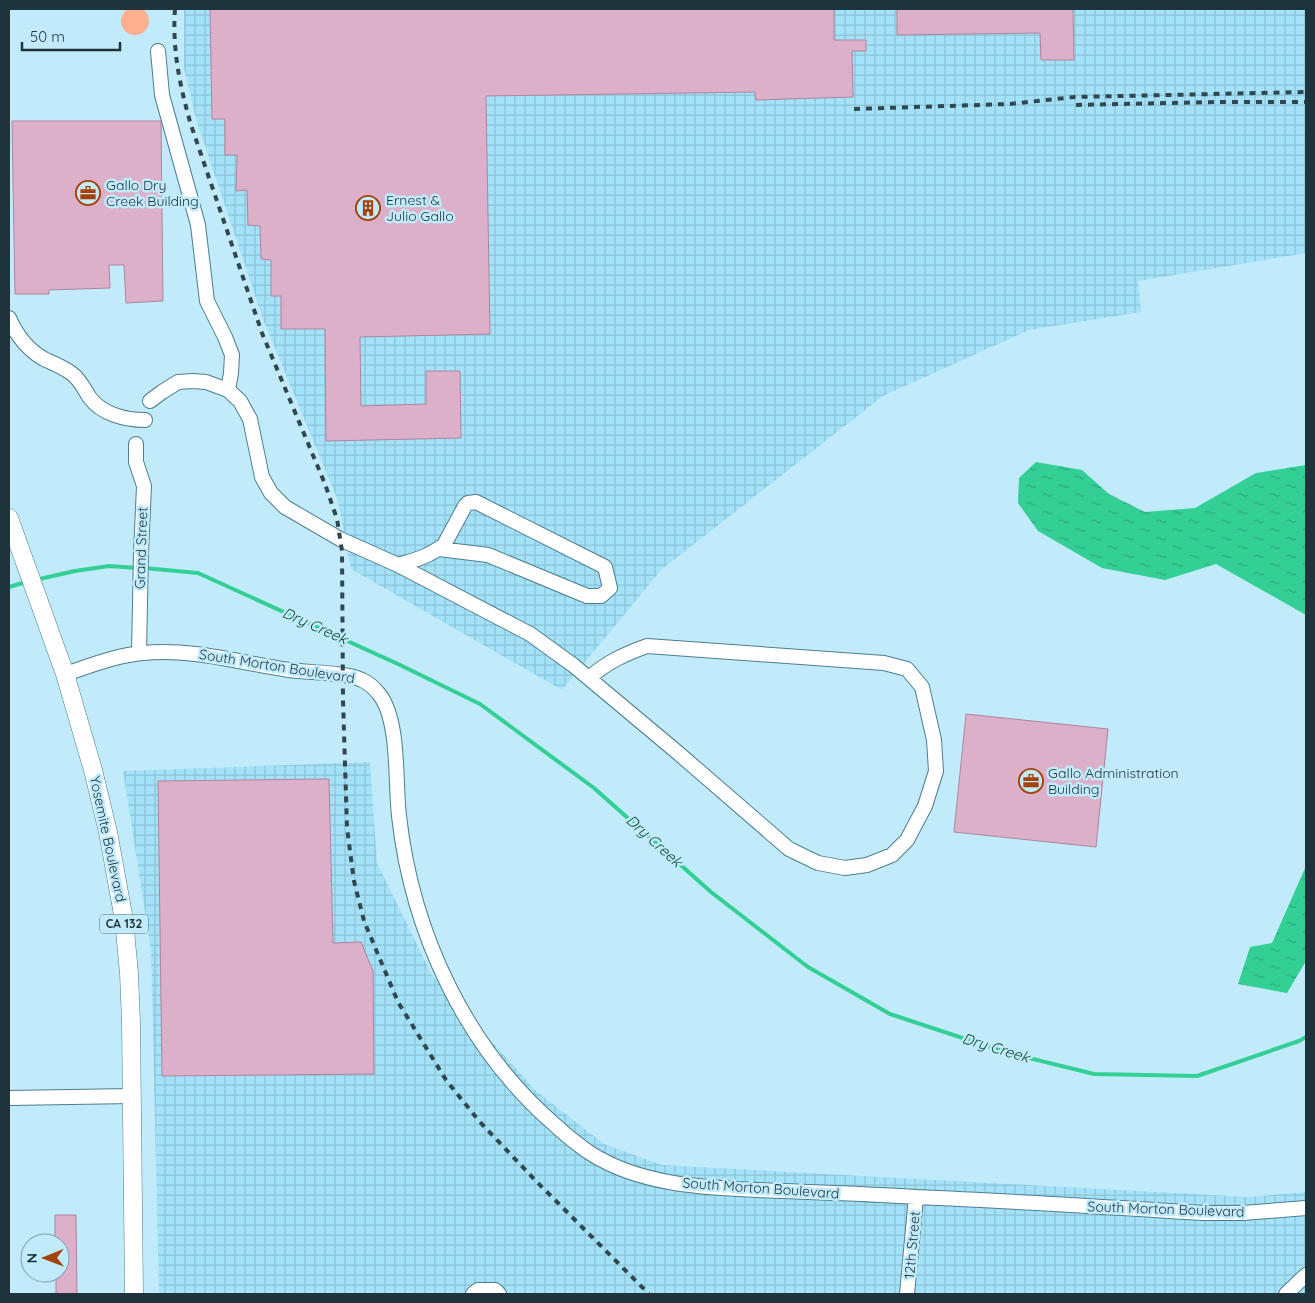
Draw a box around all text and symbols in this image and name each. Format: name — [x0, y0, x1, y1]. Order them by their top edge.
scale bar — [22, 20, 120, 52]
text: 50 m — [30, 27, 65, 46]
place label: Gallo Dry Creek Building — [106, 176, 199, 210]
office icon: Gallo Dry Creek Building — [75, 180, 101, 206]
place label: Ernest & Julio Gallo — [386, 191, 454, 225]
building icon: Ernest & Julio Gallo — [355, 195, 381, 221]
street label: Grand Street — [131, 506, 151, 589]
water label: Dry Creek — [280, 603, 353, 649]
street label: South Morton Boulevard — [198, 645, 356, 687]
place label: Gallo Administration Building — [1048, 764, 1179, 798]
office icon: Gallo Administration Building — [1018, 768, 1044, 794]
street label: Yosemite Boulevard — [86, 774, 130, 904]
water label: Dry Creek — [622, 810, 688, 872]
road number: CA 132 — [100, 914, 148, 934]
water label: Dry Creek — [960, 1028, 1034, 1067]
street label: South Morton Boulevard — [682, 1174, 840, 1202]
street label: South Morton Boulevard — [1087, 1197, 1245, 1221]
street label: 12th Street — [900, 1210, 924, 1280]
north arrow — [20, 1233, 70, 1283]
text: N — [23, 1253, 41, 1264]

